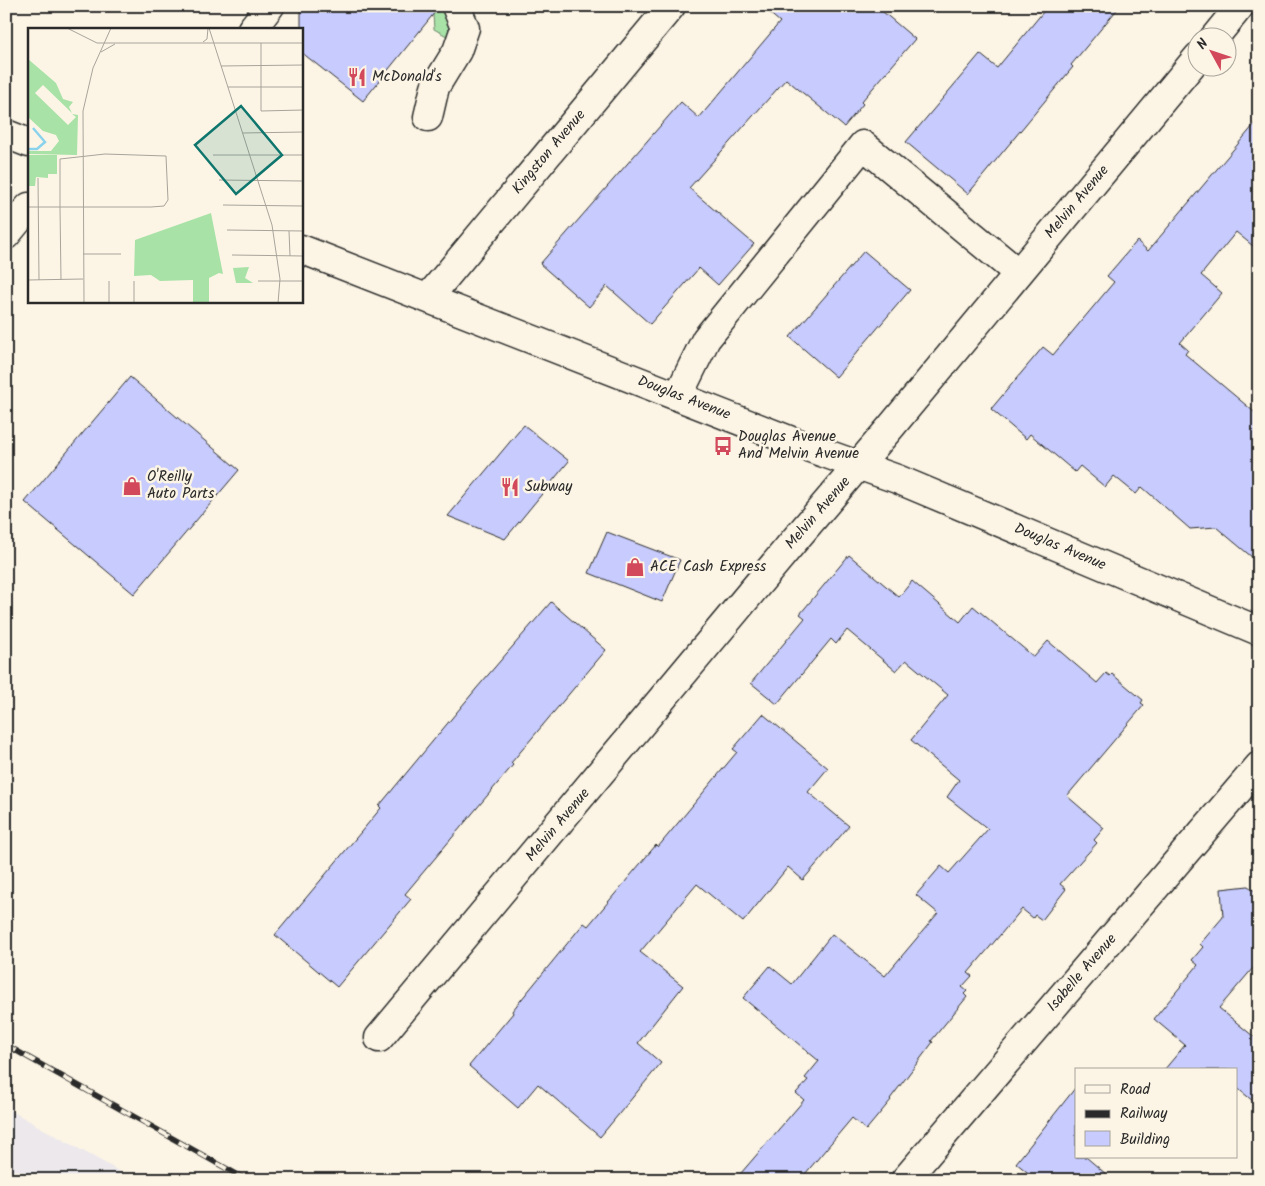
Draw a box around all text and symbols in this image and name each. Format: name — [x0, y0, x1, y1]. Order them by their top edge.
inset map — [28, 28, 302, 302]
north arrow — [1188, 28, 1238, 78]
text: N — [1192, 34, 1214, 55]
place label: McDonald's — [372, 65, 442, 89]
restaurant icon: McDonald's — [346, 66, 368, 88]
street label: Kingston Avenue — [506, 104, 592, 200]
street label: Melvin Avenue — [1039, 160, 1115, 244]
street label: Douglas Avenue — [634, 369, 734, 427]
place label: Douglas Avenue And Melvin Avenue — [738, 425, 859, 466]
bus stop icon: Douglas Avenue And Melvin Avenue — [712, 435, 734, 457]
place label: O'Reilly Auto Parts — [147, 465, 215, 506]
street label: Melvin Avenue — [779, 471, 857, 555]
shop icon: O'Reilly Auto Parts — [121, 475, 143, 497]
place label: Subway — [525, 475, 573, 499]
restaurant icon: Subway — [499, 476, 521, 498]
street label: Douglas Avenue — [1010, 517, 1110, 577]
place label: ACE Cash Express — [650, 555, 767, 579]
shop icon: ACE Cash Express — [624, 556, 646, 578]
street label: Melvin Avenue — [520, 783, 596, 867]
street label: Isabelle Avenue — [1041, 928, 1123, 1017]
legend — [1075, 1068, 1238, 1158]
text: Road — [1120, 1078, 1151, 1102]
text: Railway — [1120, 1102, 1168, 1126]
text: Building — [1120, 1128, 1170, 1152]

